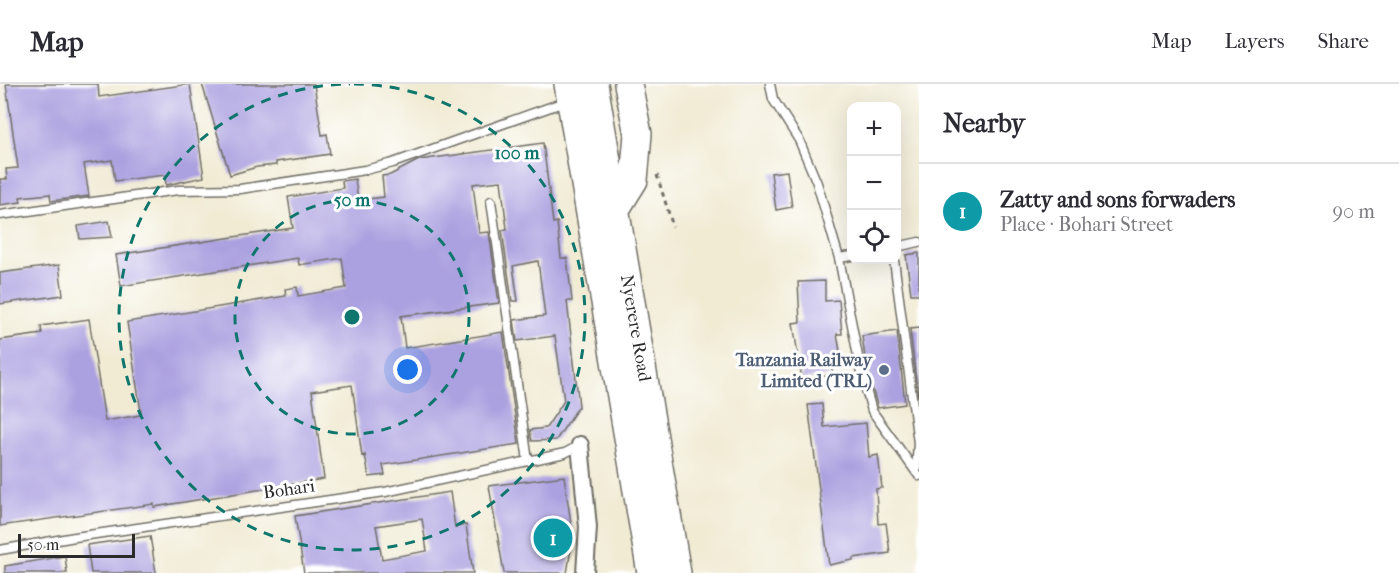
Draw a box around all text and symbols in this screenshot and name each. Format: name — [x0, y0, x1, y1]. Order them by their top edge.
text: Map — [30, 25, 84, 58]
text: Map — [1151, 29, 1192, 53]
text: Layers — [1225, 29, 1284, 53]
text: Share — [1317, 29, 1369, 53]
map controls — [847, 102, 901, 264]
button: + — [847, 102, 901, 156]
text: Nearby — [943, 108, 1025, 139]
text: 100 m — [494, 143, 541, 164]
button: − — [847, 156, 901, 210]
text: Zatty and sons forwaders — [1000, 187, 1235, 213]
text: 50 m — [334, 190, 371, 211]
text: 1 — [959, 200, 966, 223]
text: 90 m — [1333, 200, 1375, 223]
button: locate — [847, 210, 901, 264]
text: Place · Bohari Street — [1000, 213, 1173, 236]
street label: Nyerere Road — [616, 273, 655, 383]
centre of rings — [342, 307, 362, 327]
place label: Tanzania Railway Limited (TRL) — [735, 350, 873, 392]
your location — [393, 355, 422, 384]
marker: Tanzania Railway Limited (TRL) — [877, 363, 891, 377]
street label: Bohari — [262, 475, 317, 504]
pin: 1 — [534, 516, 572, 560]
scale bar — [18, 531, 135, 558]
text: 50 m — [27, 535, 59, 554]

